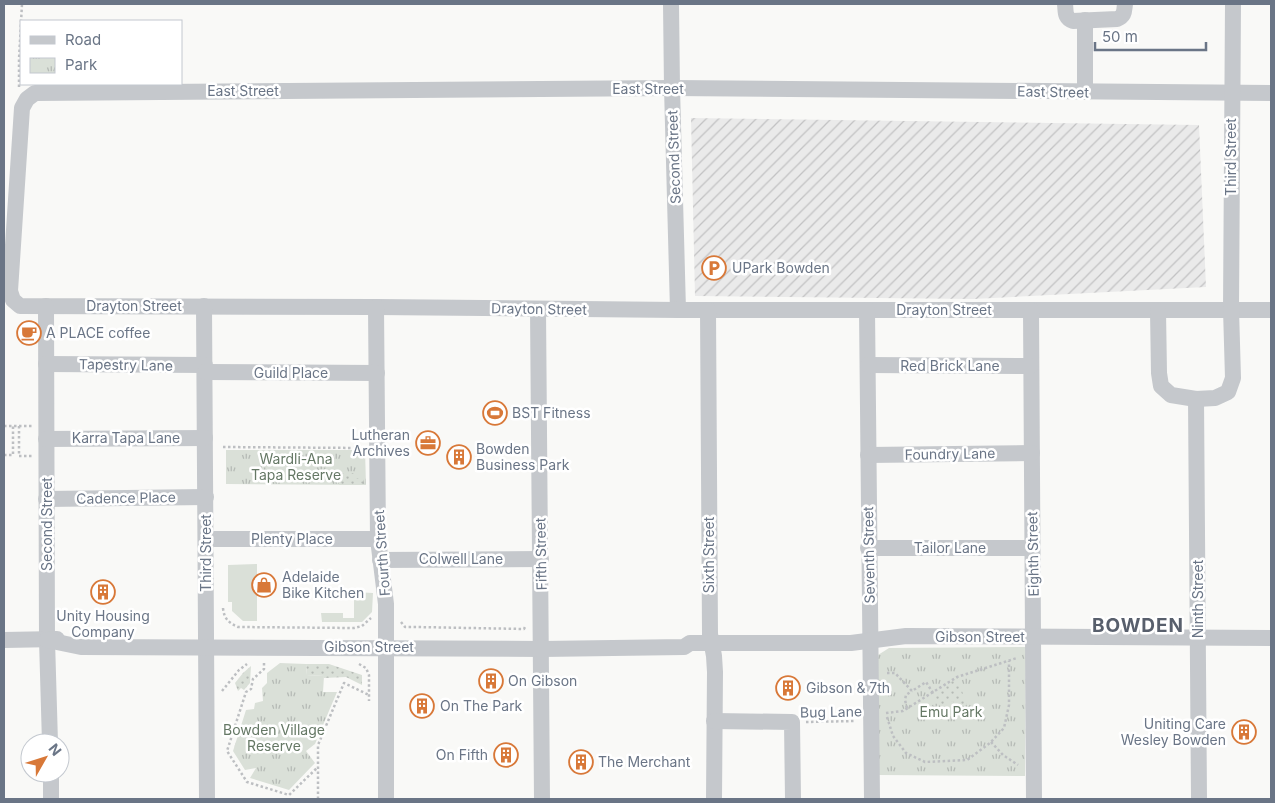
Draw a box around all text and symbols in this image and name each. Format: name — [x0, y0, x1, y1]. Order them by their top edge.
legend — [20, 20, 182, 85]
scale bar — [1095, 20, 1206, 52]
text: 50 m — [1102, 27, 1138, 46]
text: Road — [65, 30, 101, 49]
text: Park — [65, 55, 98, 74]
street label: East Street — [612, 80, 684, 97]
street label: East Street — [207, 82, 279, 99]
street label: East Street — [1017, 82, 1089, 101]
street label: Second Street — [663, 109, 684, 204]
street label: Third Street — [1222, 118, 1239, 196]
parking icon: UPark Bowden — [701, 255, 727, 281]
place label: UPark Bowden — [732, 259, 830, 276]
street label: Drayton Street — [86, 297, 182, 314]
street label: Drayton Street — [491, 299, 587, 318]
street label: Drayton Street — [896, 301, 992, 318]
cafe icon: A PLACE coffee — [16, 320, 42, 346]
place label: A PLACE coffee — [46, 324, 150, 341]
street label: Tapestry Lane — [79, 355, 173, 374]
street label: Red Brick Lane — [900, 357, 1000, 374]
street label: Guild Place — [254, 364, 328, 381]
sports icon: BST Fitness — [482, 400, 508, 426]
place label: BST Fitness — [512, 404, 591, 421]
place label: Lutheran Archives — [351, 426, 410, 459]
street label: Karra Tapa Lane — [72, 429, 180, 446]
office icon: Lutheran Archives — [415, 430, 441, 456]
place label: Bowden Business Park — [476, 440, 570, 473]
building icon: Bowden Business Park — [446, 444, 472, 470]
street label: Foundry Lane — [904, 444, 995, 463]
park label: Wardli-Ana Tapa Reserve — [251, 450, 341, 483]
street label: Second Street — [38, 477, 55, 571]
street label: Cadence Place — [76, 488, 176, 507]
street label: Seventh Street — [859, 506, 878, 604]
street label: Fourth Street — [370, 509, 393, 597]
street label: Eighth Street — [1023, 511, 1042, 597]
street label: Third Street — [197, 514, 214, 592]
street label: Sixth Street — [700, 516, 717, 593]
street label: Fifth Street — [531, 517, 550, 590]
street label: Plenty Place — [251, 530, 333, 547]
street label: Tailor Lane — [914, 539, 986, 556]
street label: Colwell Lane — [419, 550, 503, 567]
street label: Ninth Street — [1189, 559, 1206, 638]
place label: Adelaide Bike Kitchen — [282, 568, 364, 601]
shop icon: Adelaide Bike Kitchen — [251, 572, 277, 598]
building icon: Unity Housing Company — [90, 579, 116, 605]
place label: Unity Housing Company — [56, 607, 150, 640]
district label: BOWDEN — [1092, 614, 1184, 637]
street label: Gibson Street — [935, 628, 1025, 645]
street label: Gibson Street — [324, 638, 414, 655]
building icon: On Gibson — [478, 668, 504, 694]
place label: On Gibson — [508, 672, 577, 689]
building icon: Gibson & 7th — [775, 675, 801, 701]
place label: Gibson & 7th — [806, 679, 890, 696]
building icon: On The Park — [409, 693, 435, 719]
place label: On The Park — [440, 697, 523, 714]
street label: Bug Lane — [800, 702, 862, 721]
park label: Emu Park — [920, 703, 983, 720]
place label: Uniting Care Wesley Bowden — [1121, 715, 1226, 748]
building icon: Uniting Care Wesley Bowden — [1231, 719, 1257, 745]
park label: Bowden Village Reserve — [223, 721, 325, 754]
north arrow — [20, 733, 70, 783]
text: N — [46, 740, 65, 759]
building icon: On Fifth — [493, 742, 519, 768]
place label: On Fifth — [436, 746, 488, 763]
building icon: The Merchant — [568, 749, 594, 775]
place label: The Merchant — [598, 753, 691, 770]

